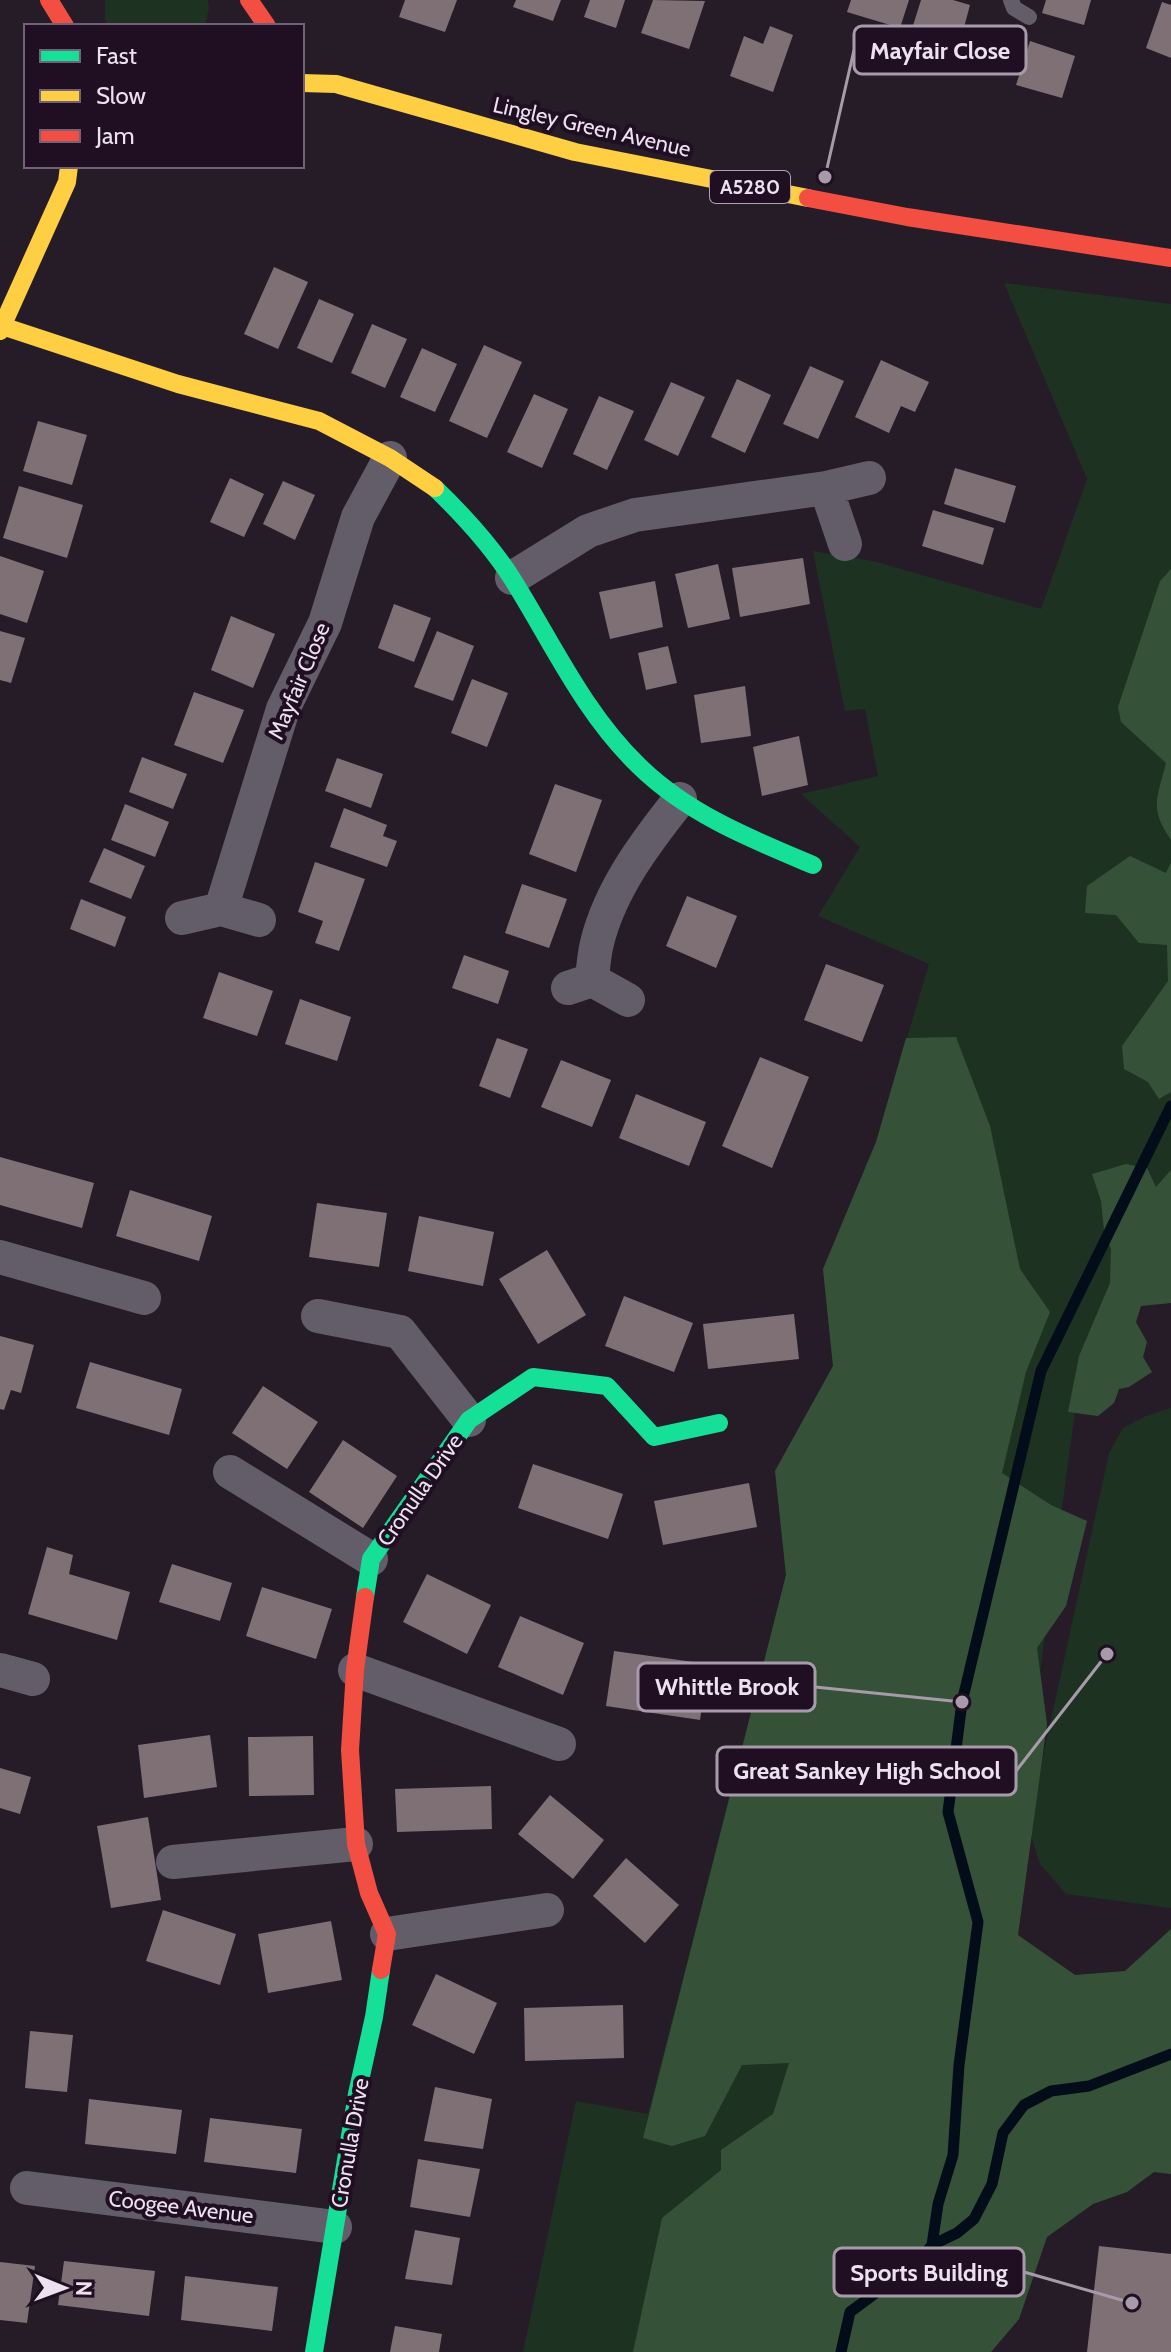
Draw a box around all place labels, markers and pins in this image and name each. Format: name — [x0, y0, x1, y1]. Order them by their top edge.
callout: Mayfair Close — [854, 26, 1026, 74]
callout: Whittle Brook — [638, 1663, 815, 1711]
callout: Great Sankey High School — [717, 1747, 1016, 1795]
callout: Sports Building — [834, 2248, 1024, 2296]

